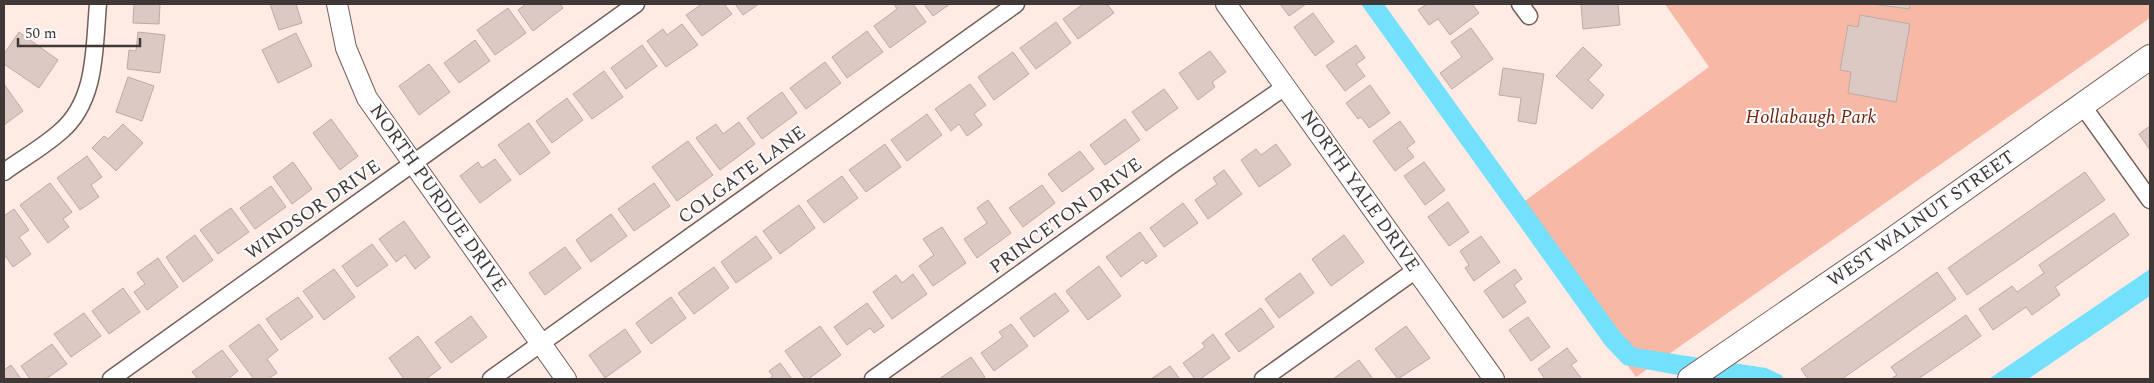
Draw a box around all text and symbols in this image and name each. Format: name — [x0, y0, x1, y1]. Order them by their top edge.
scale bar — [18, 15, 140, 47]
text: 50 m — [25, 22, 57, 45]
street label: NORTH PURDUE DRIVE — [362, 98, 514, 298]
park label: Hollabaugh Park — [1746, 103, 1877, 132]
street label: NORTH YALE DRIVE — [1293, 104, 1427, 278]
street label: COLGATE LANE — [672, 119, 812, 231]
street label: WEST WALNUT STREET — [1821, 143, 2021, 295]
street label: PRINCETON DRIVE — [984, 151, 1148, 281]
street label: WINDSOR DRIVE — [239, 152, 387, 268]

